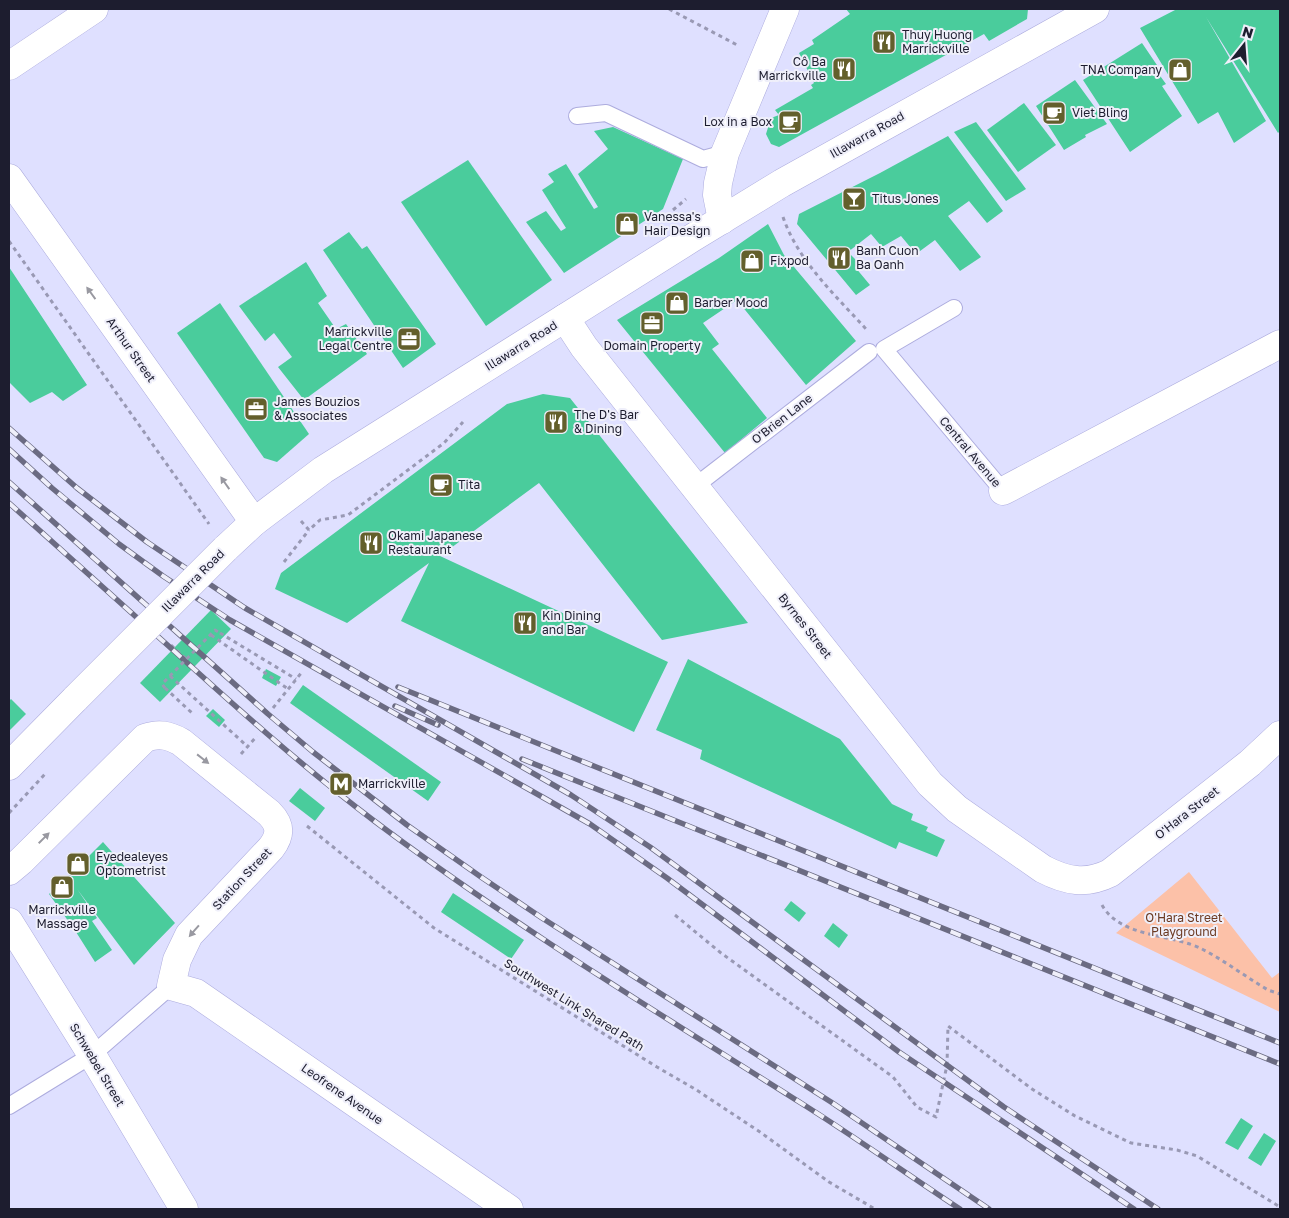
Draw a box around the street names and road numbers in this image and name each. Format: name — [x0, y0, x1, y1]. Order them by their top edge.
street label: Illawarra Road — [827, 108, 907, 161]
street label: Arthur Street — [104, 314, 159, 385]
street label: Illawarra Road — [482, 317, 560, 374]
street label: O'Brien Lane — [748, 390, 815, 447]
street label: Central Avenue — [936, 413, 1004, 490]
street label: Illawarra Road — [158, 546, 227, 615]
street label: Byrnes Street — [775, 590, 836, 661]
street label: O'Hara Street — [1152, 783, 1222, 842]
street label: Station Street — [209, 844, 275, 913]
street label: Southwest Link Shared Path — [501, 955, 647, 1054]
street label: Schwebel Street — [67, 1020, 128, 1109]
street label: Leofrene Avenue — [299, 1060, 386, 1127]

